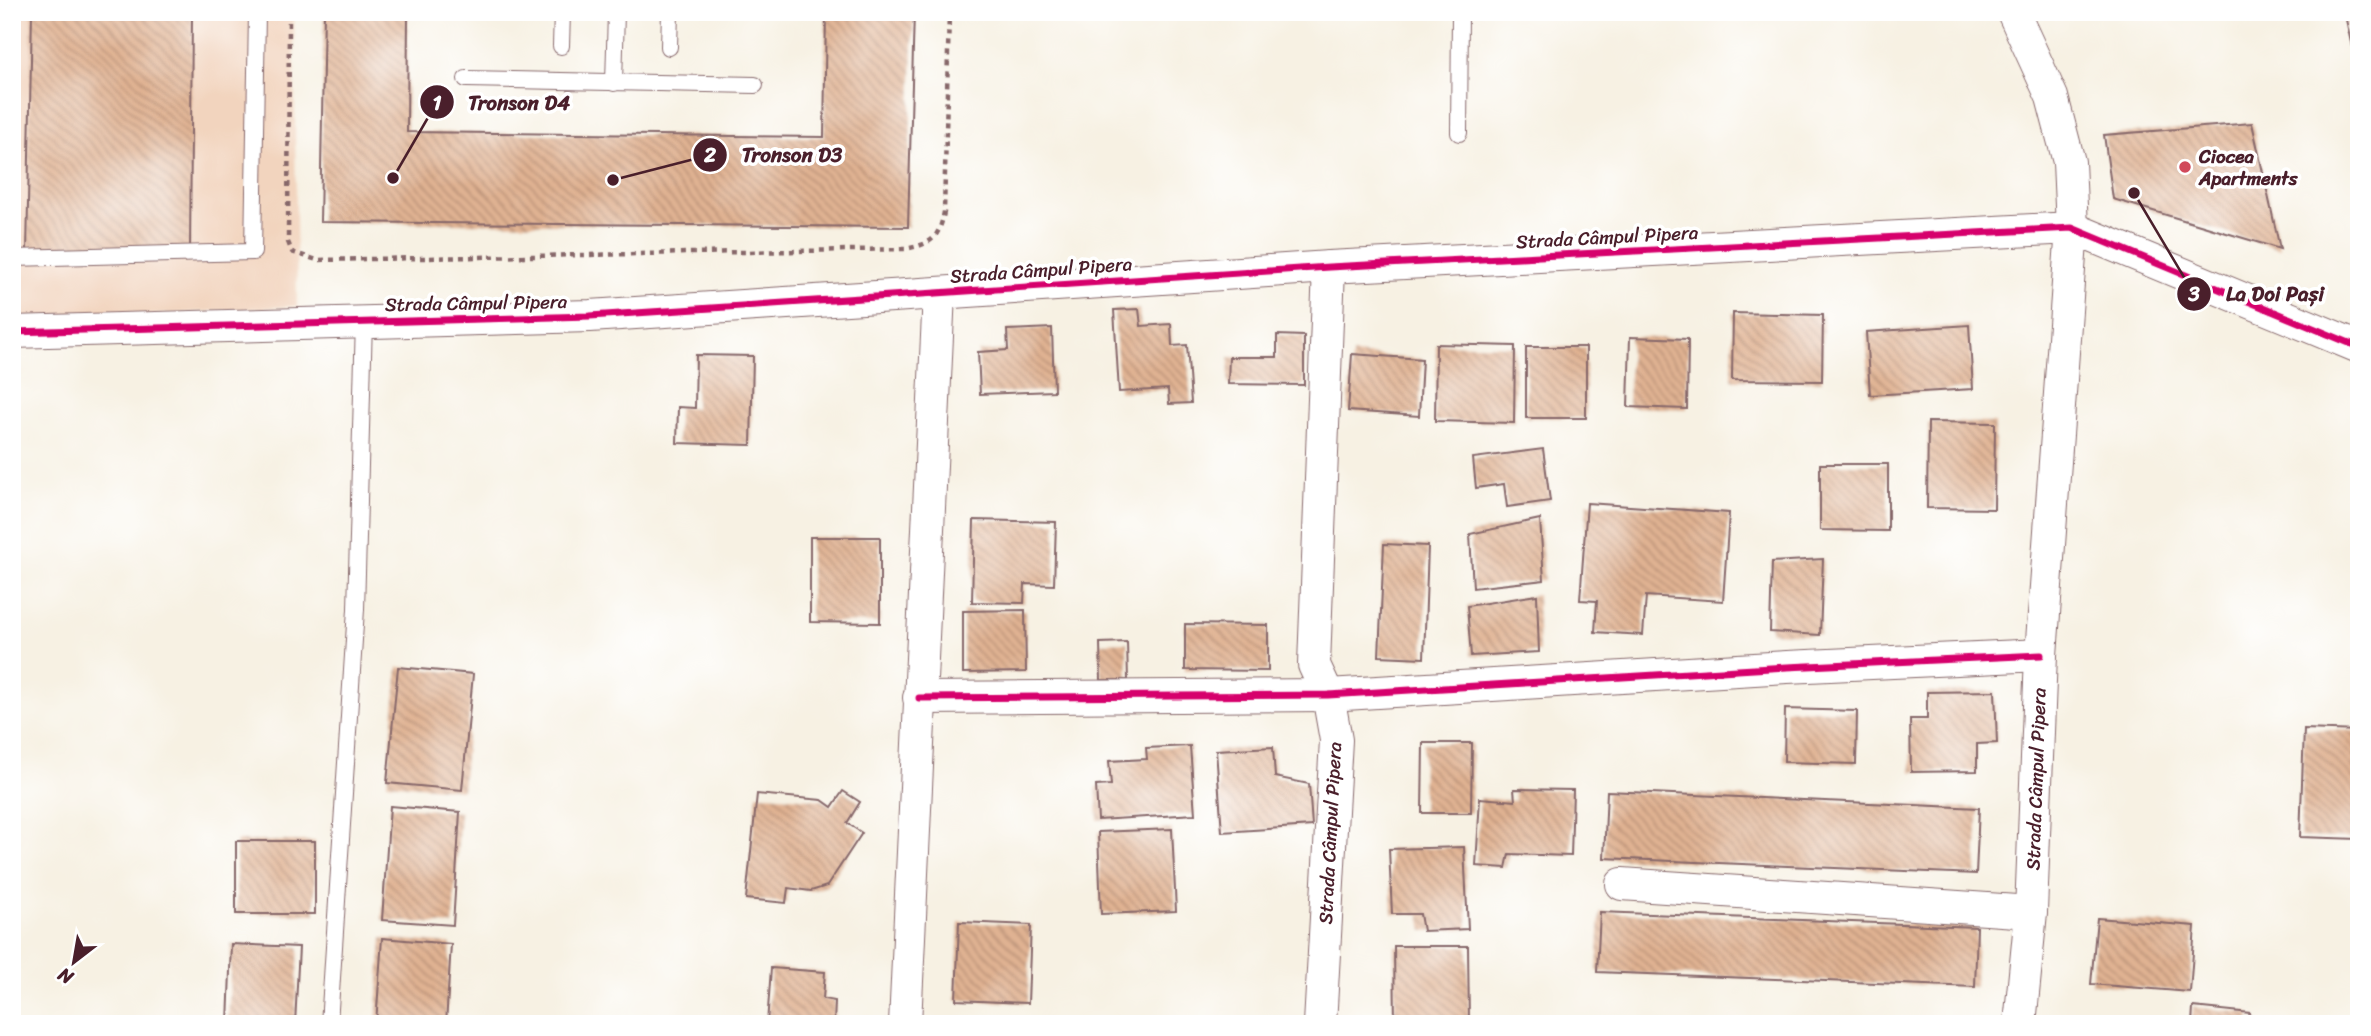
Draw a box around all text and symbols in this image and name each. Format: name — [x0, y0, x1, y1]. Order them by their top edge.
callout: Tronson D4 — [419, 81, 584, 123]
text: 1 — [432, 84, 442, 122]
text: Tronson D4 — [468, 84, 570, 122]
callout: Tronson D3 — [693, 134, 856, 176]
text: 2 — [703, 136, 716, 174]
text: Tronson D3 — [742, 136, 843, 174]
place label: Ciocea Apartments — [2198, 140, 2299, 195]
marker: Ciocea Apartments — [2177, 159, 2193, 175]
street label: Strada Câmpul Pipera — [1515, 216, 1699, 258]
street label: Strada Câmpul Pipera — [949, 247, 1134, 293]
callout: La Doi Pași — [2177, 273, 2339, 315]
text: 3 — [2187, 275, 2200, 313]
text: La Doi Pași — [2226, 275, 2325, 313]
street label: Strada Câmpul Pipera — [384, 285, 568, 321]
street label: Strada Câmpul Pipera — [2016, 687, 2056, 871]
street label: Strada Câmpul Pipera — [1309, 741, 1351, 925]
north arrow — [38, 928, 108, 998]
text: N — [51, 958, 81, 994]

